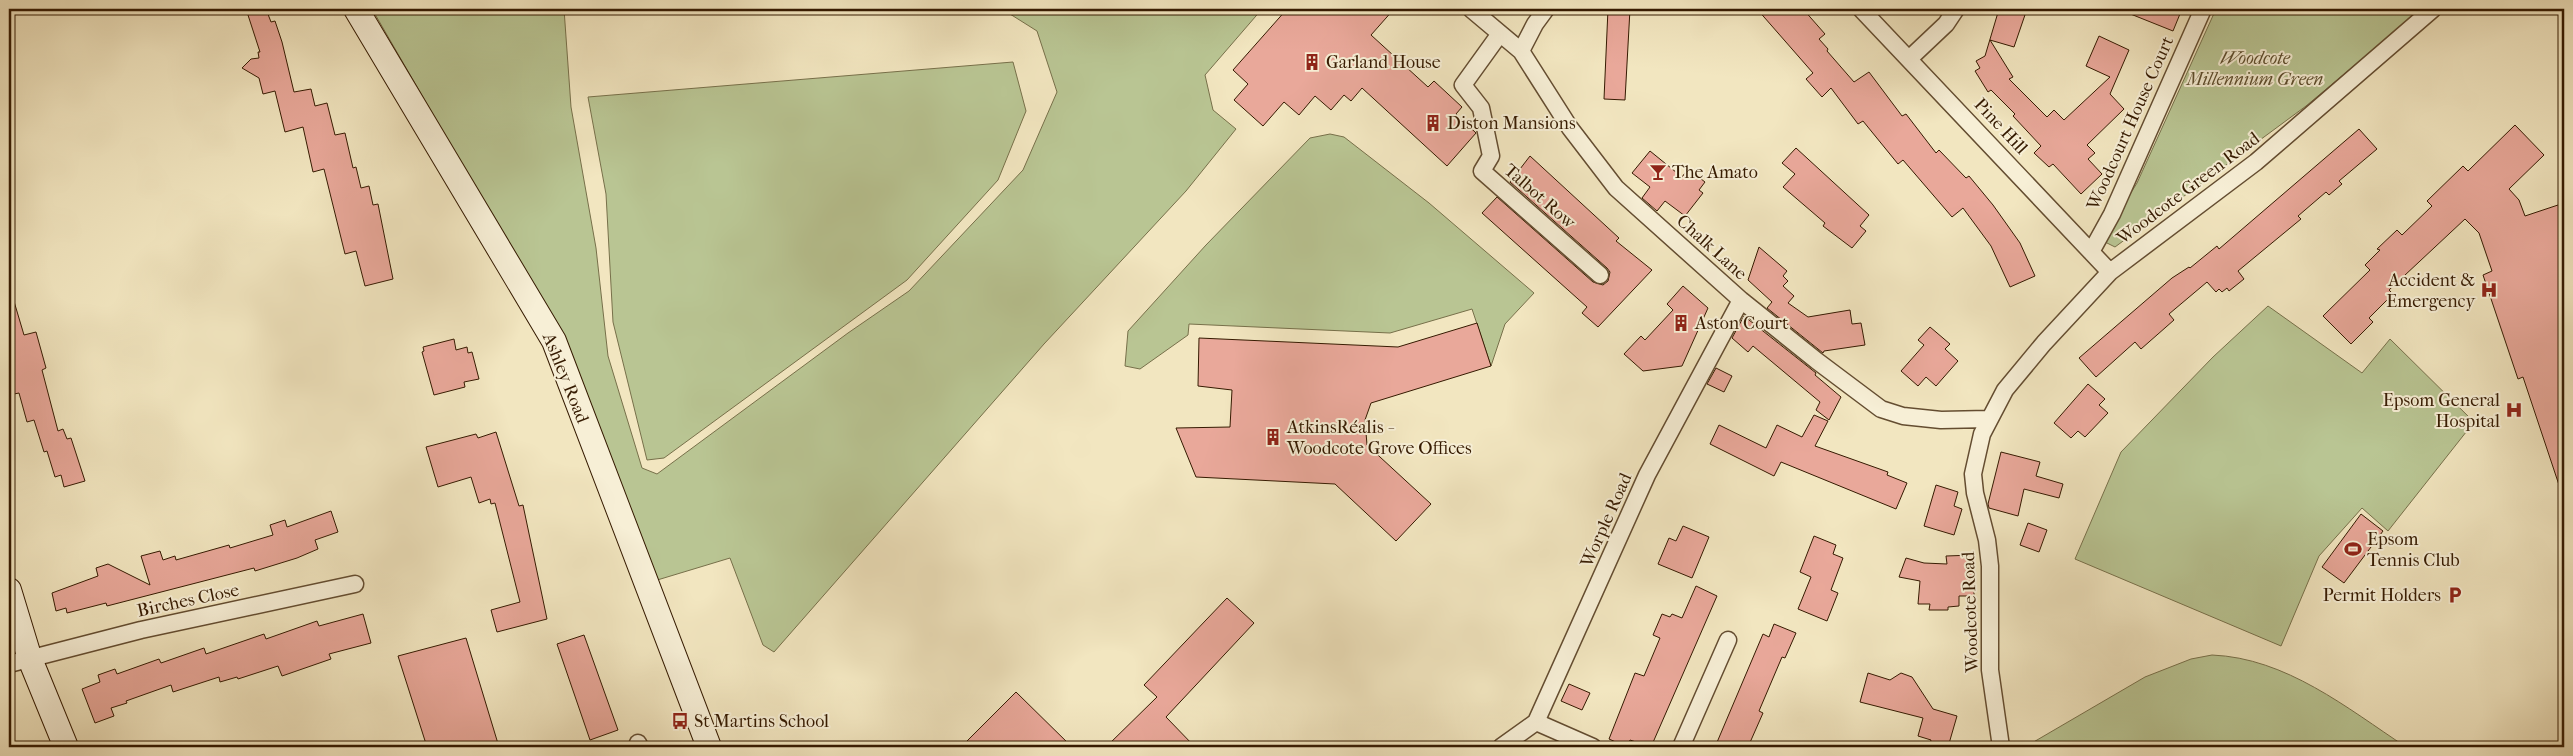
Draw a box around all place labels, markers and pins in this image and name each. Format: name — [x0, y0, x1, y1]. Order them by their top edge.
building icon: Garland House — [1302, 52, 1322, 72]
place label: Garland House — [1326, 52, 1441, 73]
building icon: Diston Mansions — [1423, 113, 1443, 133]
place label: Diston Mansions — [1447, 113, 1576, 134]
bar icon: The Amato — [1648, 162, 1668, 182]
place label: The Amato — [1672, 162, 1758, 183]
place label: Accident & Emergency — [2386, 270, 2476, 312]
hospital icon: Accident & Emergency — [2479, 280, 2499, 300]
building icon: Aston Court — [1671, 313, 1691, 333]
place label: Aston Court — [1694, 313, 1789, 334]
place label: Epsom General Hospital — [2383, 390, 2500, 432]
hospital icon: Epsom General Hospital — [2504, 400, 2524, 420]
place label: AtkinsRéalis - Woodcote Grove Offices — [1286, 417, 1472, 459]
building icon: AtkinsRéalis - Woodcote Grove Offices — [1263, 427, 1283, 447]
place label: Epsom Tennis Club — [2367, 529, 2460, 571]
sports icon: Epsom Tennis Club — [2343, 539, 2363, 559]
place label: Permit Holders — [2323, 585, 2441, 606]
parking icon: Permit Holders — [2445, 585, 2465, 605]
bus stop icon: St Martins School — [670, 711, 690, 731]
place label: St Martins School — [694, 711, 829, 732]

